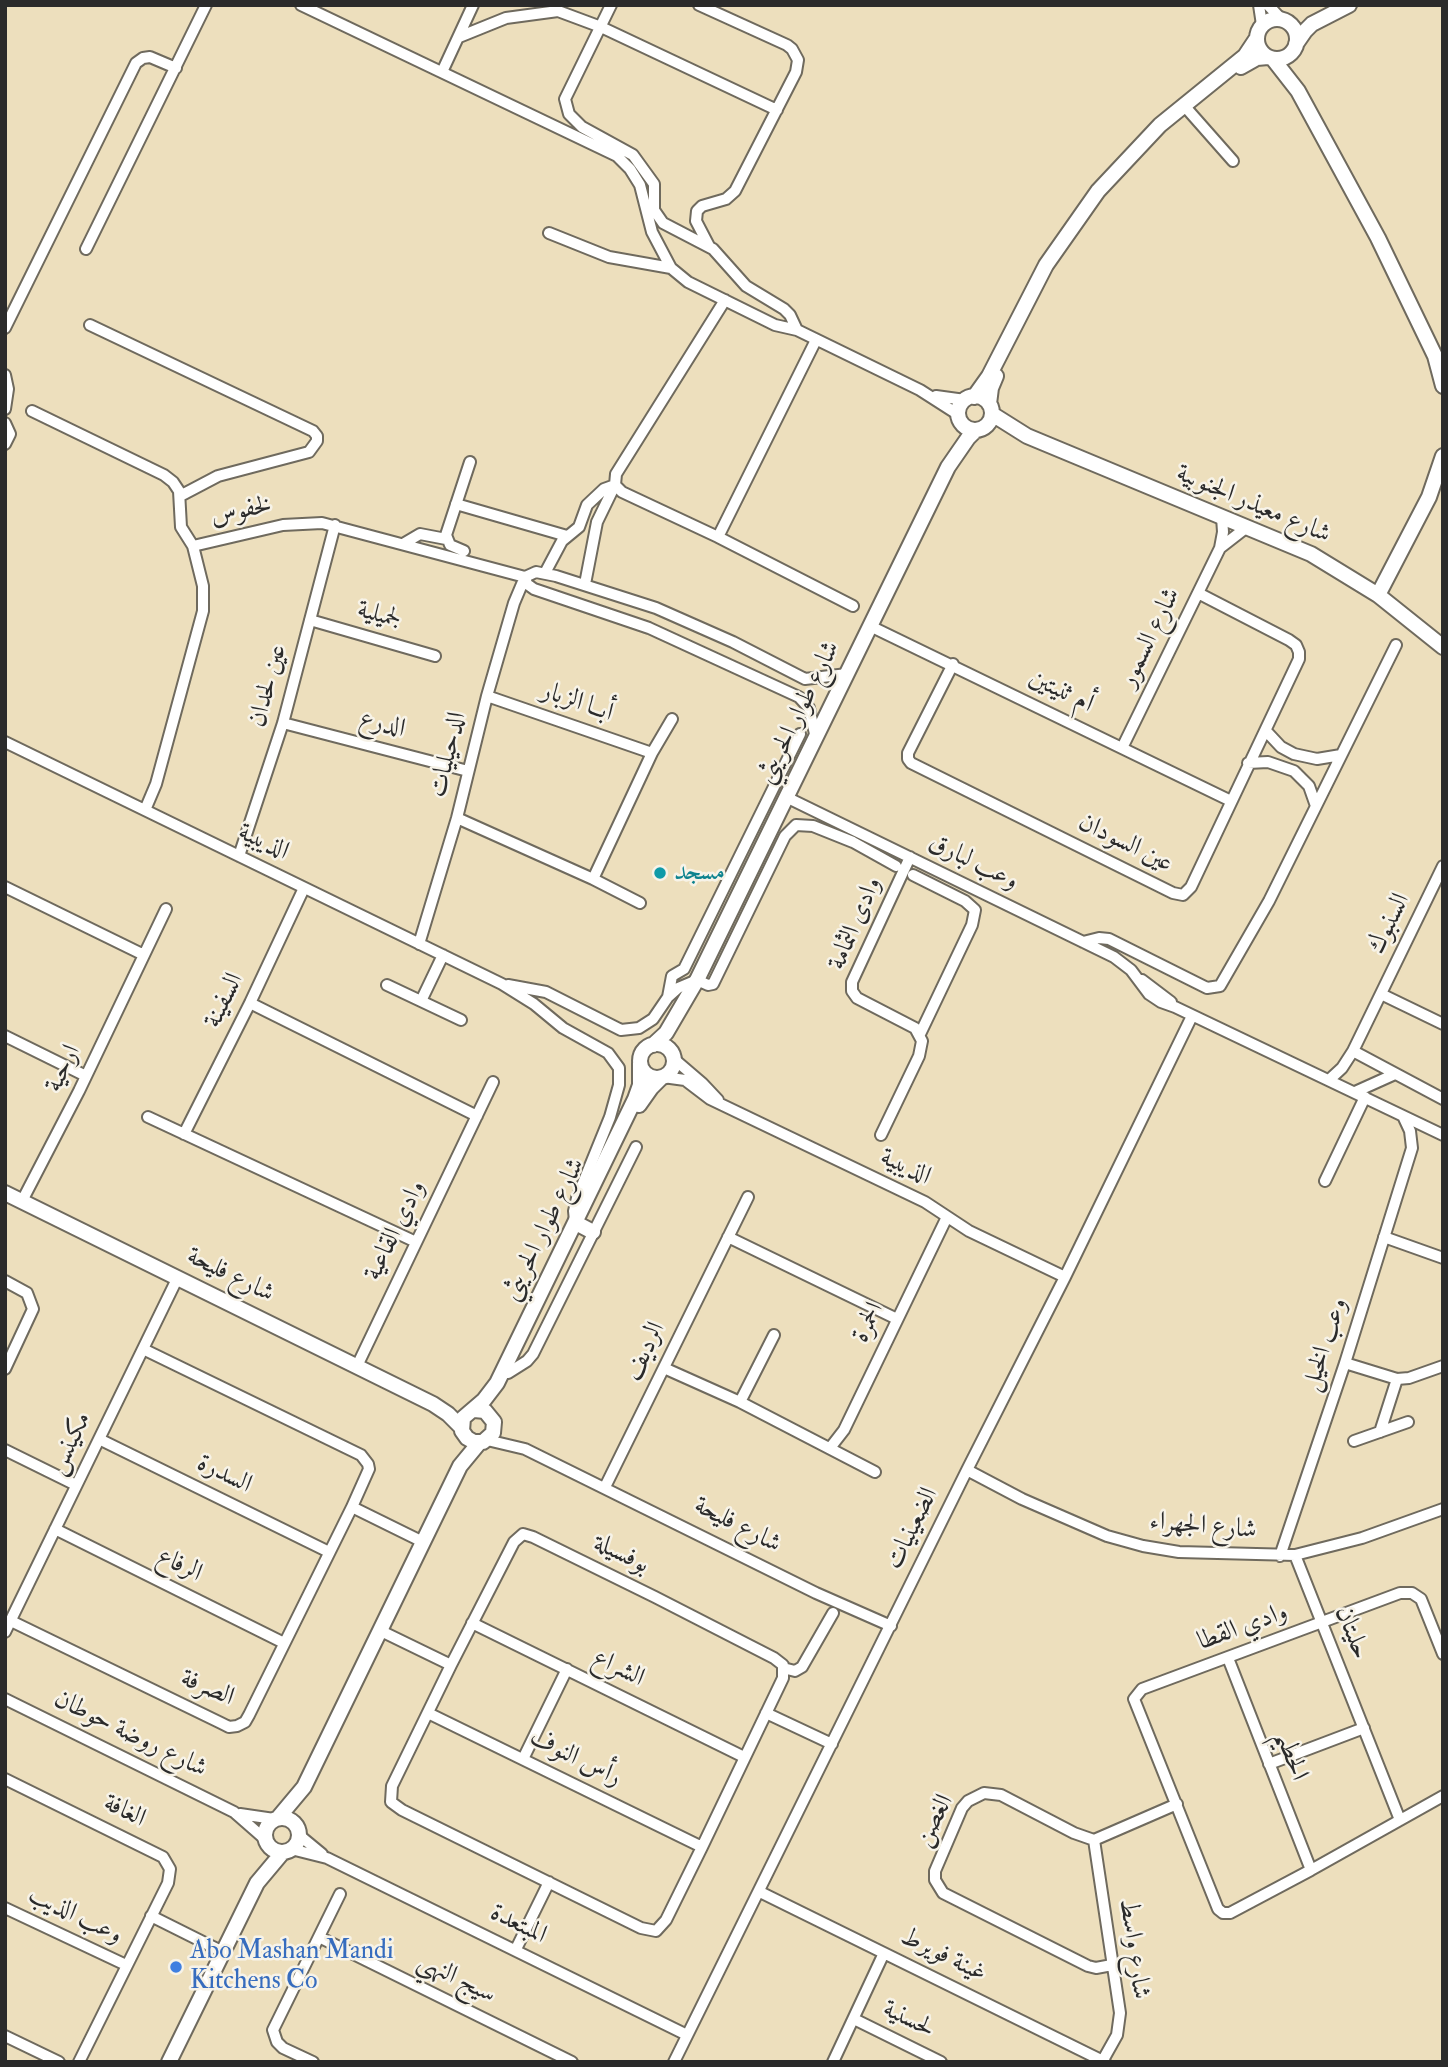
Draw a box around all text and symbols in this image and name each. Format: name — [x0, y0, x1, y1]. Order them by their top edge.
street label: شارع معيذر الجنوبية — [1171, 458, 1335, 552]
street label: لخفوس — [208, 490, 274, 534]
street label: شارع السمور — [1114, 583, 1188, 693]
street label: لجميلية — [353, 595, 405, 637]
street label: شارع طوار الحريثي — [752, 636, 848, 790]
street label: عين لحدان — [243, 641, 295, 731]
street label: أم ثنيتين — [1023, 663, 1099, 721]
street label: أبــا الزبار — [537, 676, 617, 730]
street label: الدرع — [356, 704, 408, 746]
street label: الدحيليات — [423, 709, 475, 801]
street label: عين السودان — [1073, 808, 1177, 880]
street label: الذيبية — [232, 817, 294, 869]
street label: وعب لبارق — [923, 828, 1023, 898]
place label: مسجد — [674, 857, 725, 889]
marker: مسجد — [652, 865, 668, 881]
street label: وادى الثمامة — [823, 873, 889, 975]
street label: السنبوك — [1362, 889, 1418, 959]
street label: السفينة — [198, 968, 252, 1034]
street label: ارحية — [39, 1040, 89, 1098]
street label: الذيبية — [874, 1142, 936, 1194]
street label: شارع طوار الحريثي — [497, 1153, 593, 1307]
street label: وادي القاعية — [358, 1176, 434, 1286]
street label: شارع فليحة — [181, 1241, 279, 1311]
street label: وعب الخيل — [1296, 1294, 1356, 1396]
street label: الحمرة — [846, 1298, 892, 1348]
street label: الرديف — [618, 1317, 674, 1387]
street label: مكينس — [42, 1407, 100, 1481]
street label: السدرة — [191, 1448, 257, 1502]
street label: الضعينيات — [880, 1483, 946, 1575]
street label: شارع فليحة — [688, 1491, 786, 1561]
street label: شارع الجهراء — [1148, 1507, 1258, 1547]
street label: بوفسيلة — [588, 1528, 654, 1582]
street label: الرفاع — [151, 1542, 207, 1590]
street label: وادي القطا — [1194, 1597, 1292, 1659]
street label: حليتان — [1326, 1602, 1376, 1664]
street label: الشراع — [587, 1643, 649, 1695]
street label: الصرفة — [175, 1664, 239, 1714]
street label: شارع روضة حوطان — [48, 1685, 212, 1785]
street label: رأس النوف — [524, 1723, 626, 1795]
street label: الحطيم — [1266, 1727, 1314, 1785]
street label: الغافة — [98, 1789, 150, 1835]
street label: الغصن — [908, 1790, 962, 1852]
street label: وعب الذيب — [23, 1880, 127, 1952]
street label: شارع واسط — [1111, 1897, 1155, 2001]
street label: المبتعدة — [485, 1898, 551, 1952]
street label: غينة فويرط — [895, 1922, 991, 1990]
place label: Abo Mashan Mandi Kitchens Co — [190, 1936, 394, 1997]
street label: سيج النهي — [411, 1947, 501, 2011]
marker: Abo Mashan Mandi Kitchens Co — [168, 1959, 184, 1975]
street label: لحسنية — [877, 1994, 939, 2046]

